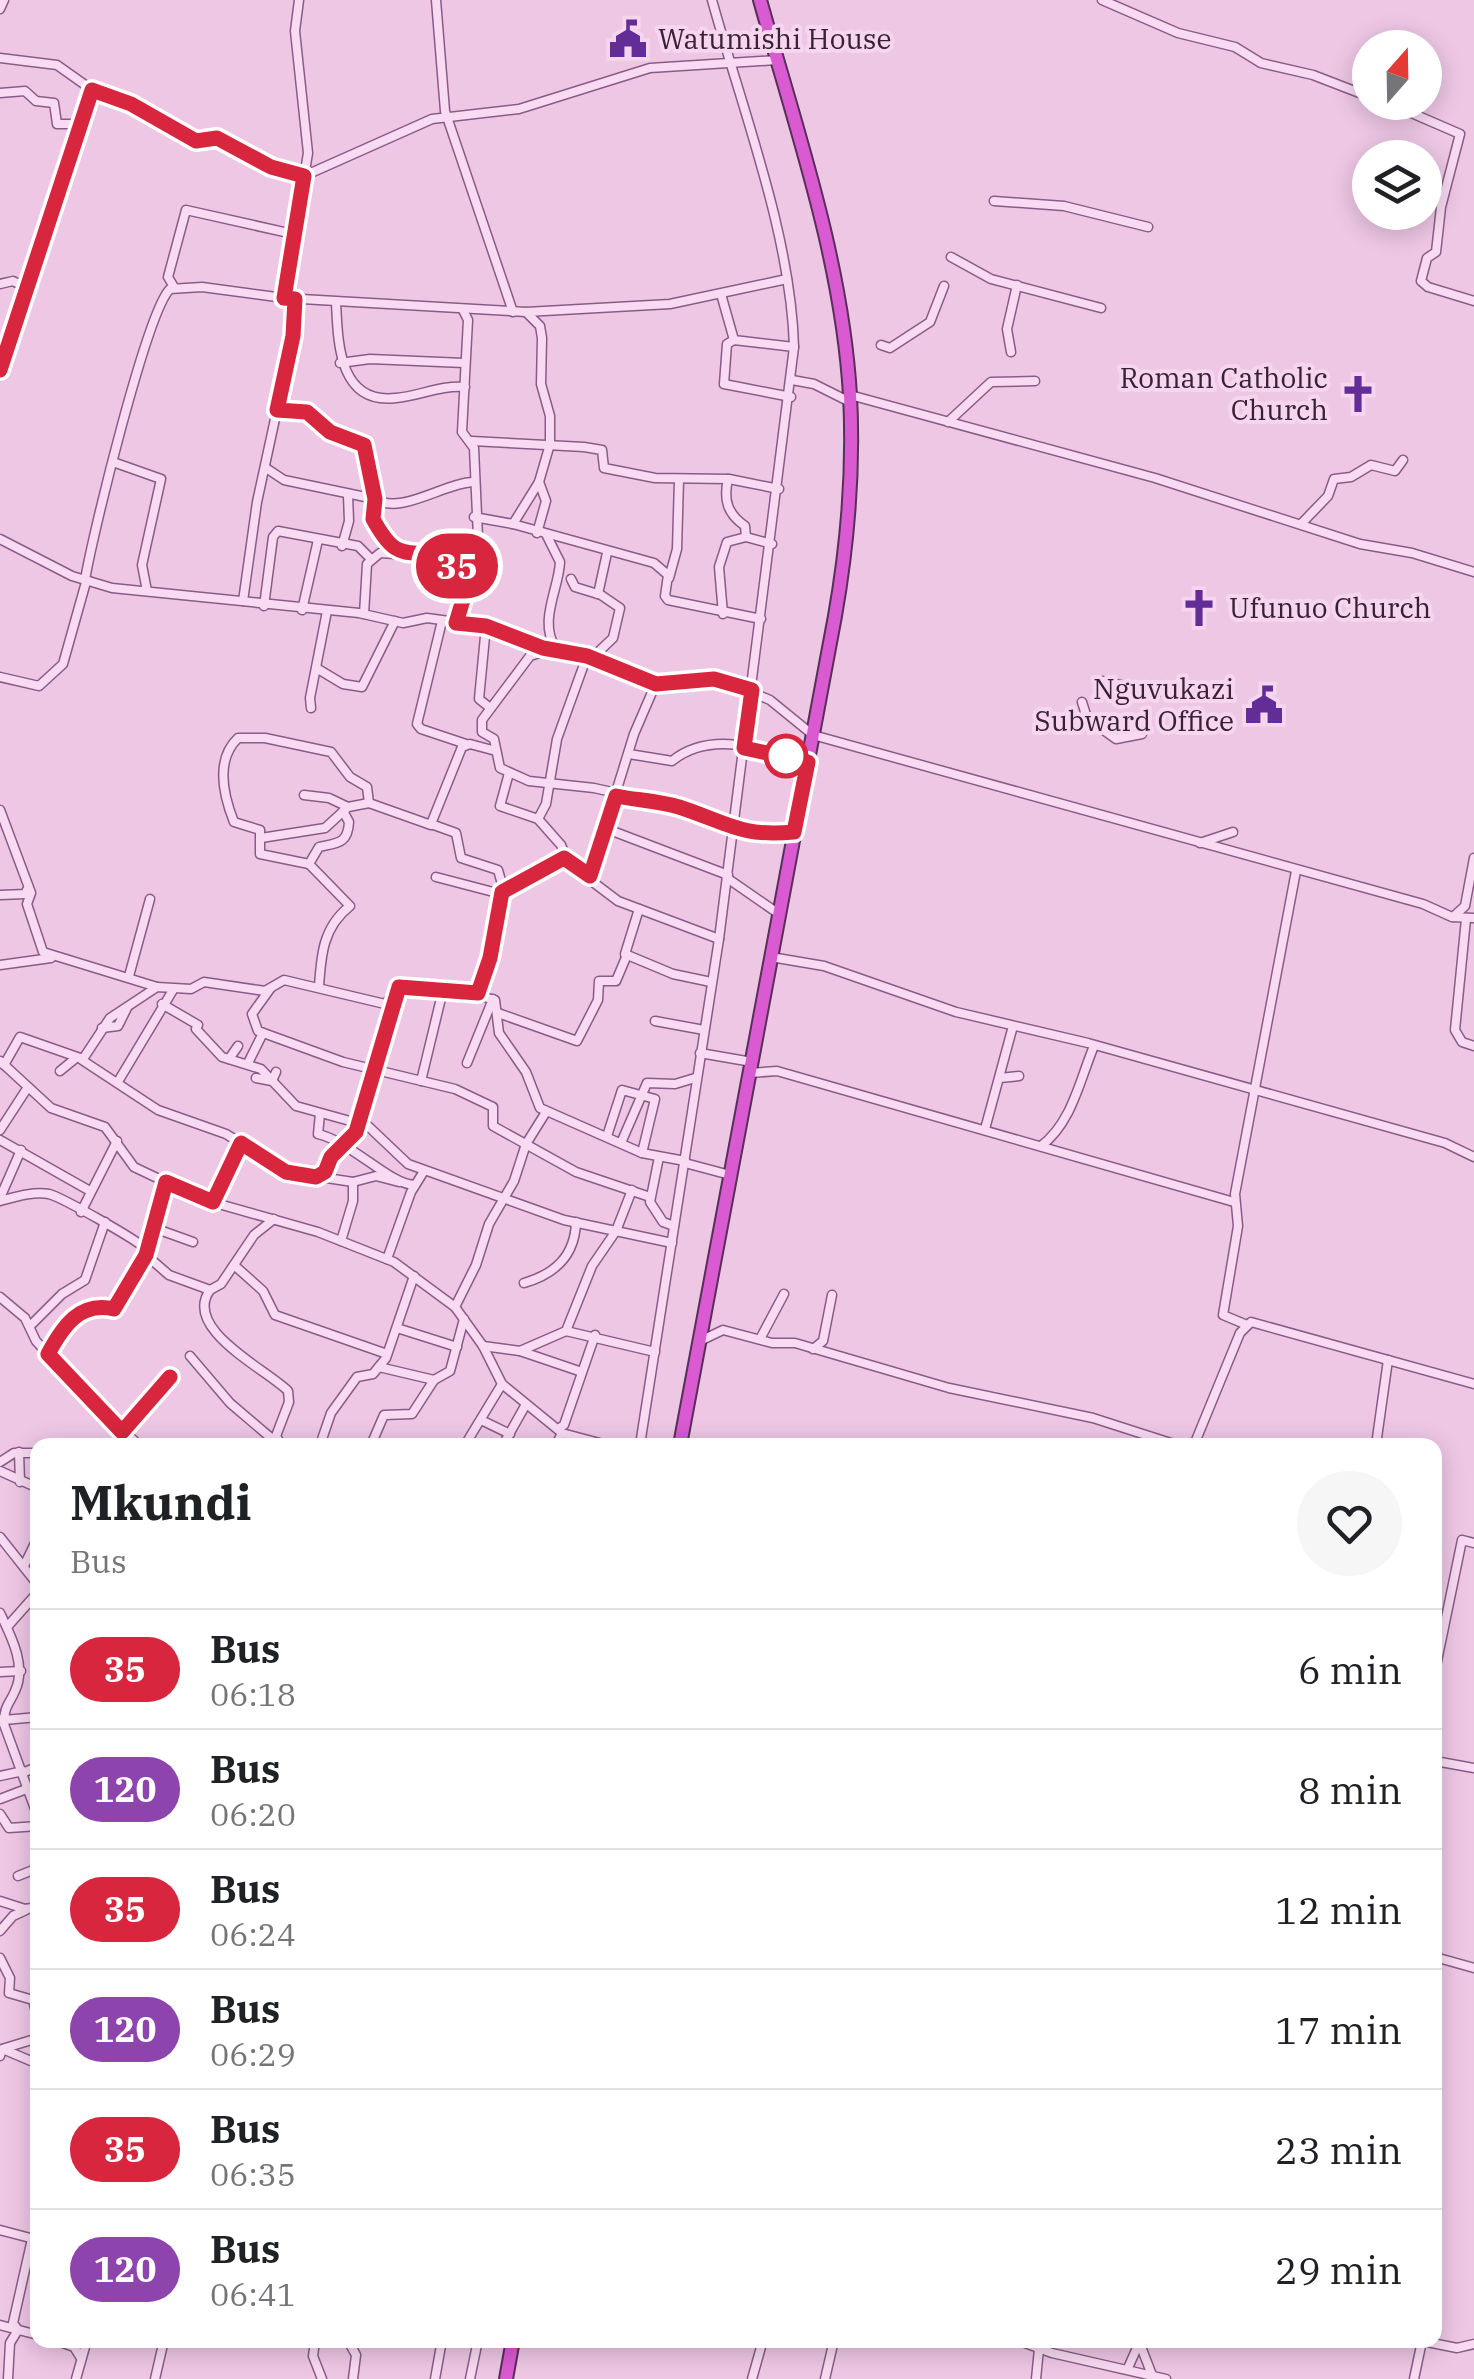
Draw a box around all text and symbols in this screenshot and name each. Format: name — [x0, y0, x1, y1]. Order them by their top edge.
public building icon: Watumishi House — [607, 18, 649, 60]
place label: Watumishi House — [658, 20, 891, 57]
north arrow — [1352, 30, 1442, 120]
map controls — [1352, 30, 1442, 230]
button: layers — [1352, 140, 1442, 230]
place label: Roman Catholic Church — [1120, 359, 1328, 428]
church icon: Roman Catholic Church — [1337, 373, 1379, 415]
line badge: 35 — [412, 534, 502, 598]
text: 35 — [436, 543, 478, 589]
church icon: Ufunuo Church — [1178, 587, 1220, 629]
place label: Ufunuo Church — [1229, 589, 1431, 626]
place label: Nguvukazi Subward Office — [1034, 670, 1234, 739]
public building icon: Nguvukazi Subward Office — [1243, 684, 1285, 726]
unlabelled marker — [765, 735, 807, 777]
text: Mkundi — [70, 1471, 252, 1533]
button: heart — [1297, 1471, 1402, 1576]
text: Bus — [70, 1540, 127, 1582]
text: Bus — [210, 1624, 280, 1673]
text: 6 min — [1298, 1645, 1402, 1694]
text: 35 — [104, 1646, 146, 1692]
text: 06:18 — [210, 1673, 296, 1715]
text: Bus — [210, 1744, 280, 1793]
text: 8 min — [1298, 1765, 1402, 1814]
text: 120 — [93, 1766, 157, 1812]
text: 06:20 — [210, 1793, 296, 1835]
text: Bus — [210, 1864, 280, 1913]
text: 12 min — [1275, 1885, 1402, 1934]
text: 35 — [104, 1886, 146, 1932]
text: 06:24 — [210, 1913, 296, 1955]
text: Bus — [210, 1984, 280, 2033]
text: 17 min — [1275, 2005, 1402, 2054]
text: 120 — [93, 2006, 157, 2052]
text: 06:29 — [210, 2033, 296, 2075]
text: Bus — [210, 2104, 280, 2153]
text: 23 min — [1275, 2125, 1402, 2174]
text: 35 — [104, 2126, 146, 2172]
text: 06:35 — [210, 2153, 296, 2195]
text: Bus — [210, 2224, 280, 2273]
text: 29 min — [1275, 2245, 1402, 2294]
text: 120 — [93, 2246, 157, 2292]
text: 06:41 — [210, 2273, 296, 2315]

